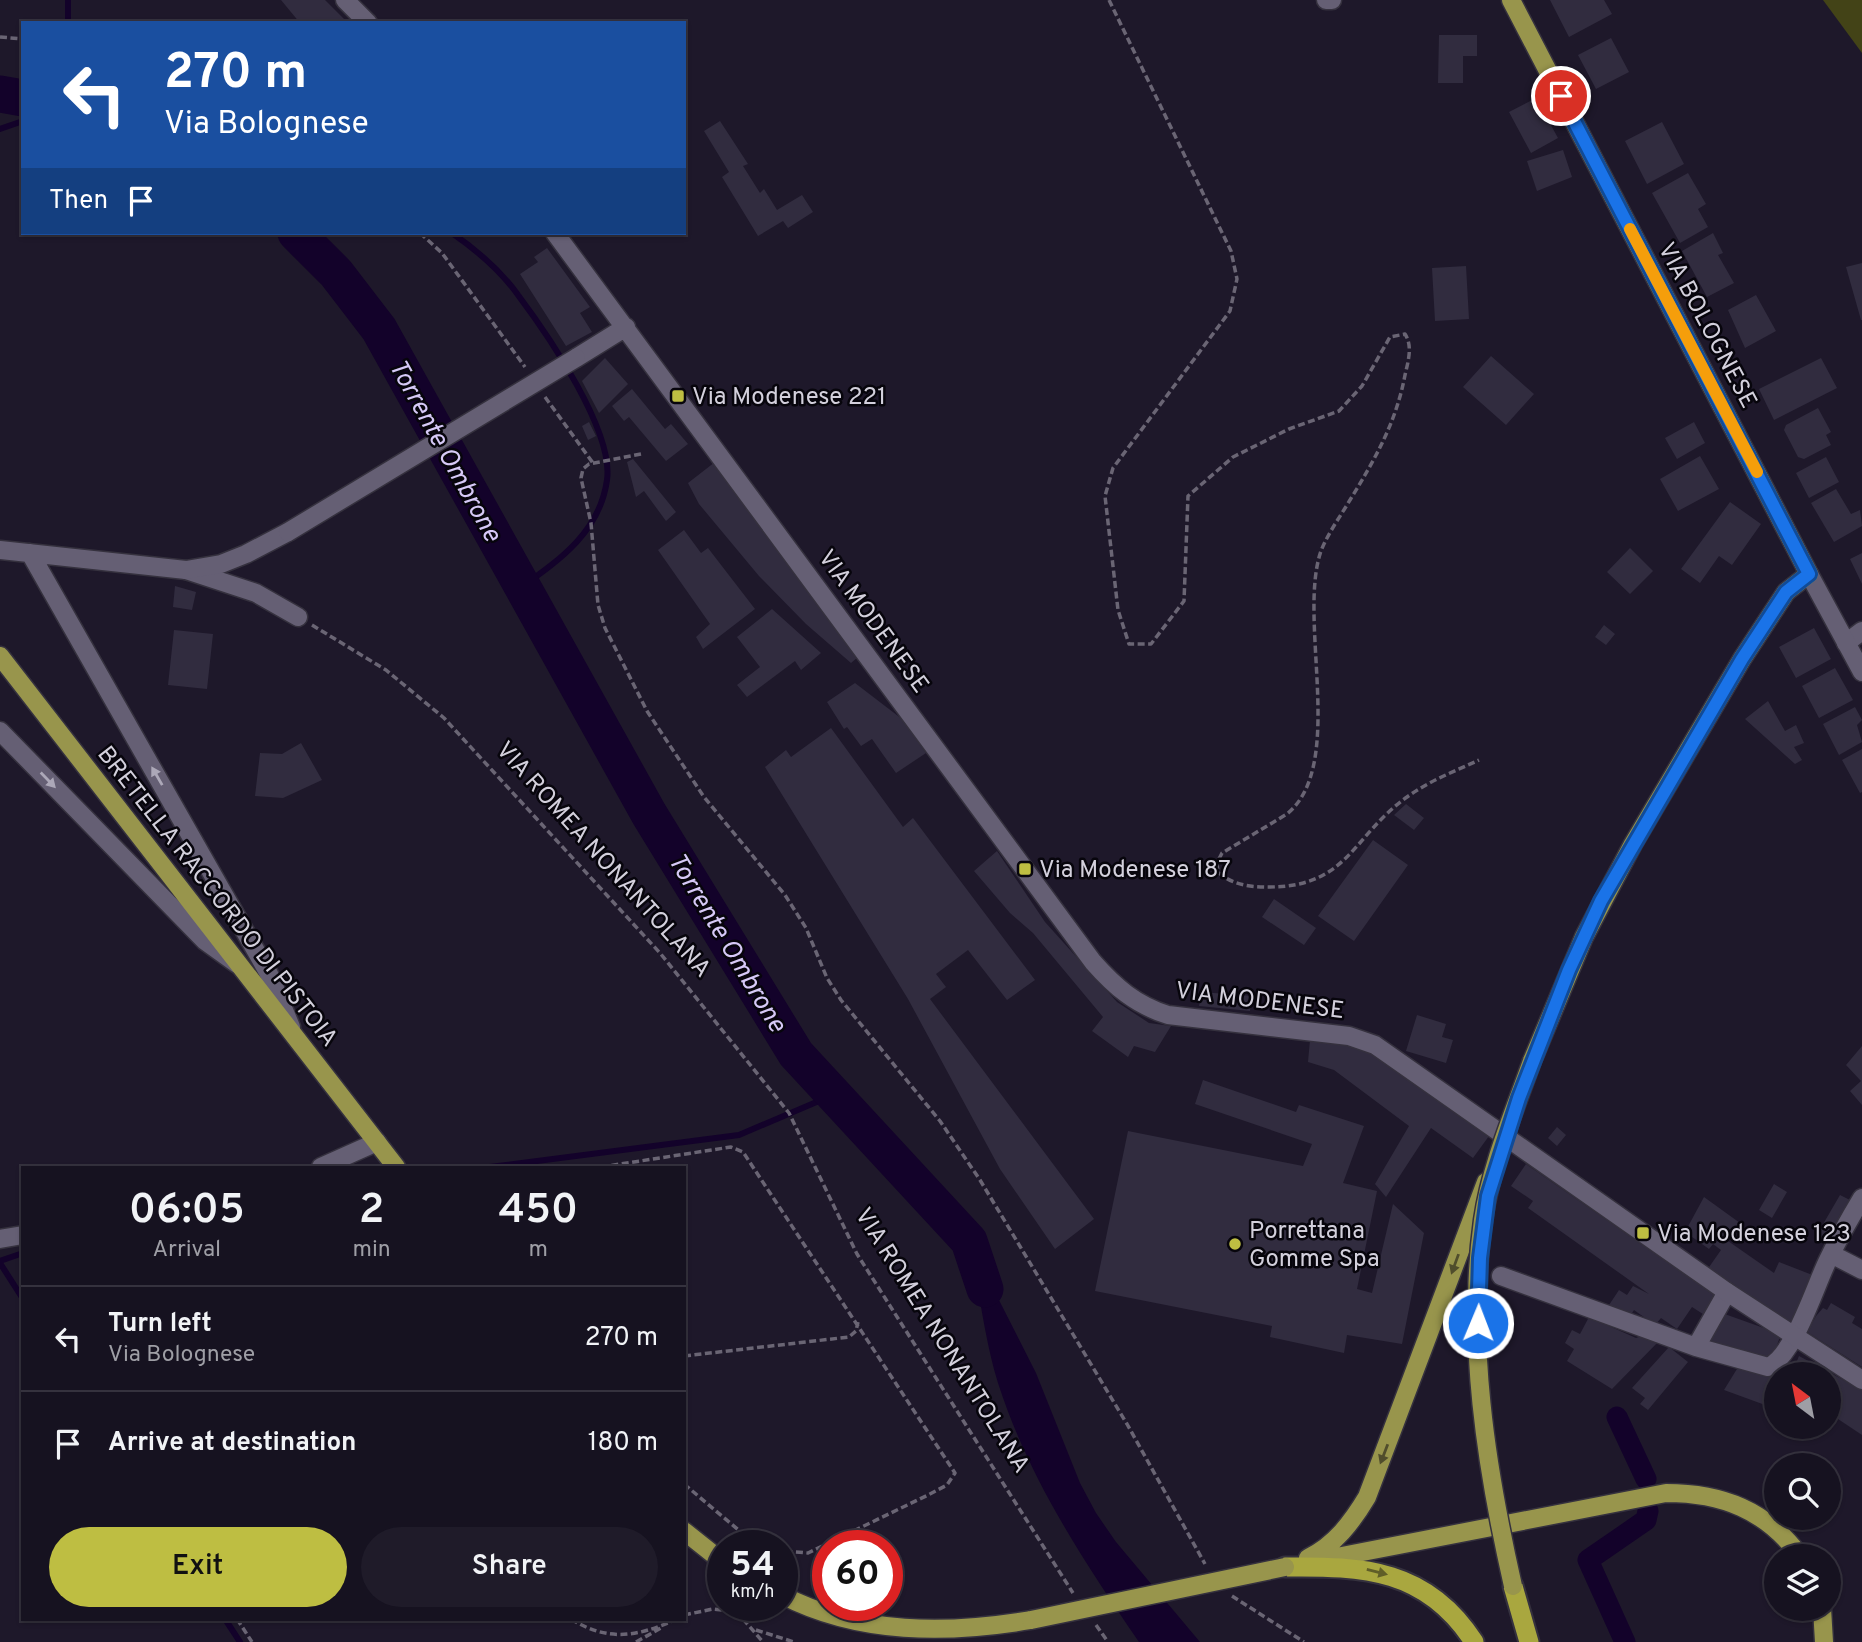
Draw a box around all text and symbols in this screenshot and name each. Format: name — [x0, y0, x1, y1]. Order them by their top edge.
text: 270 m — [164, 44, 307, 106]
icon: left — [49, 49, 140, 140]
pin — [1531, 66, 1591, 126]
icon: arrive — [1542, 77, 1580, 115]
text: Via Bolognese — [164, 105, 369, 145]
icon: arrive — [122, 182, 160, 220]
text: Then — [49, 185, 108, 218]
street label: VIA BOLOGNESE — [1650, 238, 1762, 414]
water label: Torrente Ombrone — [380, 354, 508, 549]
place label: Via Modenese 221 — [692, 383, 886, 413]
marker: Via Modenese 221 — [670, 388, 686, 404]
street label: VIA MODENESE — [810, 545, 934, 700]
street label: VIA ROMEA NONANTOLANA — [489, 736, 716, 985]
street label: BRETELLA RACCORDO DI PISTOIA — [90, 741, 343, 1054]
one-way arrow — [150, 767, 163, 786]
one-way arrow — [39, 771, 55, 788]
water label: Torrente Ombrone — [659, 847, 793, 1040]
place label: Via Modenese 187 — [1039, 856, 1231, 886]
marker: Via Modenese 187 — [1017, 861, 1033, 877]
street label: VIA MODENESE — [1174, 977, 1346, 1027]
text: 06:05 — [129, 1185, 245, 1238]
text: 2 — [359, 1185, 384, 1238]
text: 450 — [498, 1185, 578, 1238]
street label: VIA ROMEA NONANTOLANA — [847, 1203, 1035, 1479]
place label: Porrettana Gomme Spa — [1249, 1217, 1380, 1275]
place label: Via Modenese 123 — [1657, 1220, 1851, 1250]
marker: Via Modenese 123 — [1635, 1225, 1651, 1241]
text: Arrival — [152, 1236, 221, 1265]
text: min — [352, 1236, 391, 1265]
text: m — [529, 1236, 548, 1265]
marker: Porrettana Gomme Spa — [1227, 1236, 1243, 1252]
one-way arrow — [1449, 1253, 1460, 1274]
position arrow — [1441, 1286, 1515, 1360]
text: Turn left — [108, 1308, 212, 1341]
icon: left — [49, 1320, 87, 1358]
text: 270 m — [585, 1322, 658, 1355]
text: Via Bolognese — [108, 1341, 255, 1370]
north arrow — [1764, 1362, 1841, 1438]
map controls — [1764, 1362, 1841, 1621]
icon: arrive — [49, 1425, 87, 1463]
text: Arrive at destination — [108, 1427, 356, 1460]
text: 180 m — [588, 1427, 658, 1460]
one-way arrow — [1378, 1443, 1389, 1464]
button: search — [1764, 1453, 1841, 1530]
button: Exit — [49, 1527, 347, 1607]
button: Share — [361, 1527, 658, 1607]
speed limit sign: 60 — [812, 1530, 903, 1621]
text: 54 — [730, 1544, 775, 1588]
button: layers — [1764, 1544, 1841, 1621]
one-way arrow — [1366, 1567, 1388, 1578]
text: km/h — [731, 1581, 774, 1604]

